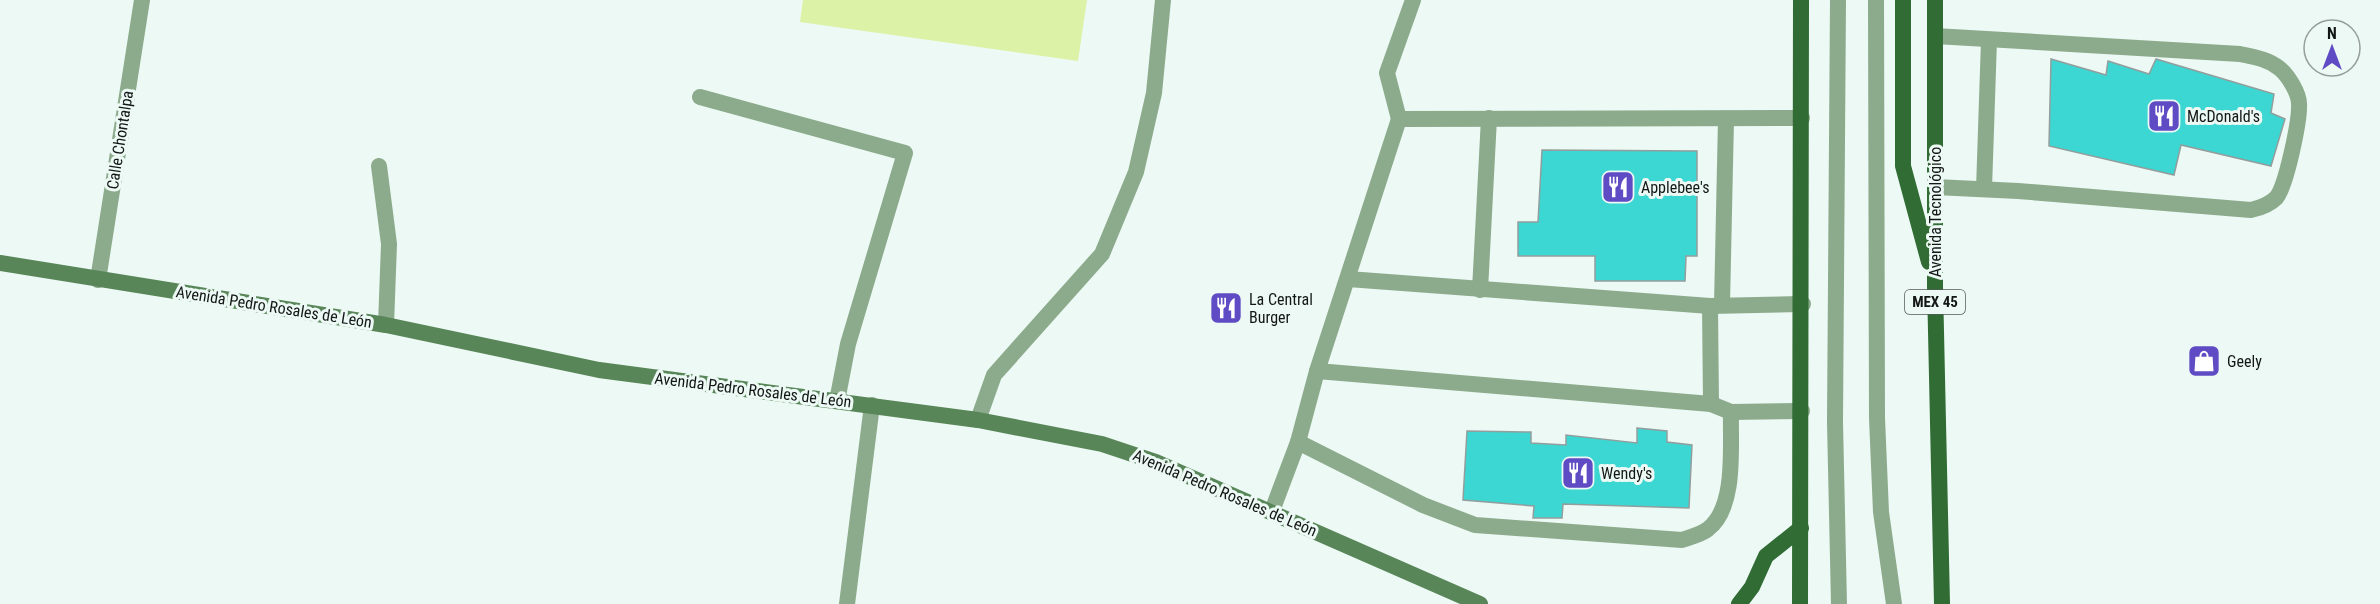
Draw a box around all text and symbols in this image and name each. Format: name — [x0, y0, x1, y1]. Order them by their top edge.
north arrow — [2302, 18, 2362, 78]
text: N — [2327, 24, 2337, 43]
street label: Calle Chontalpa — [103, 89, 137, 191]
restaurant icon: McDonald's — [2146, 98, 2182, 134]
place label: McDonald's — [2187, 107, 2260, 126]
street label: Avenida Tecnológico — [1926, 147, 1945, 277]
restaurant icon: Applebee's — [1600, 169, 1636, 205]
place label: Applebee's — [1641, 178, 1709, 197]
street label: Avenida Pedro Rosales de León — [175, 282, 373, 332]
restaurant icon: La Central Burger — [1208, 290, 1244, 326]
place label: La Central Burger — [1249, 290, 1313, 327]
road number: MEX 45 — [1905, 290, 1965, 314]
shop icon: Geely — [2186, 343, 2222, 379]
place label: Geely — [2227, 352, 2262, 371]
street label: Avenida Pedro Rosales de León — [654, 369, 852, 411]
street label: Avenida Pedro Rosales de León — [1130, 446, 1320, 540]
restaurant icon: Wendy's — [1560, 455, 1596, 491]
place label: Wendy's — [1601, 464, 1652, 483]

